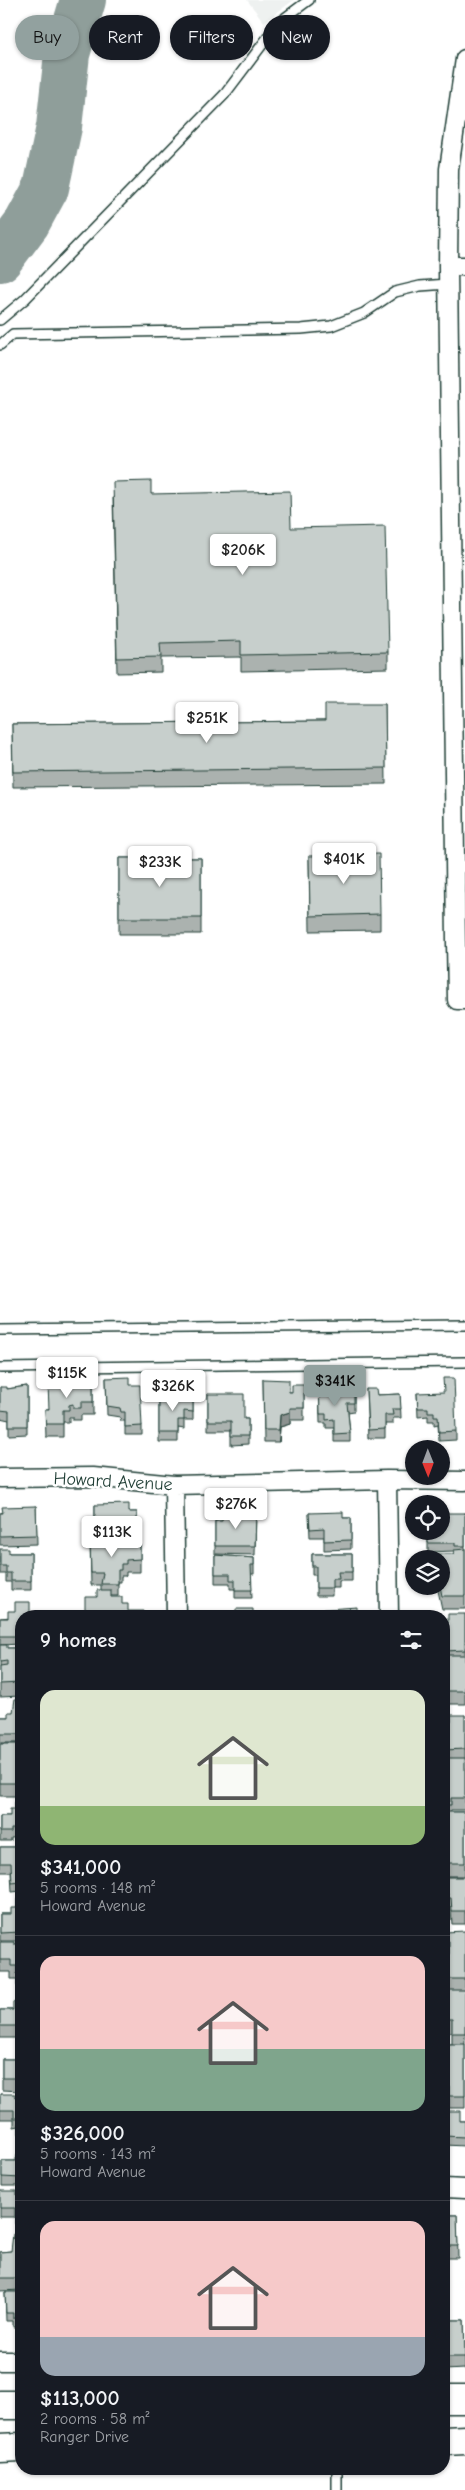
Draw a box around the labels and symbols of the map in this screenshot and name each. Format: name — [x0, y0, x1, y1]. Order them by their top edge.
pin: $206K — [208, 534, 278, 576]
pin: $251K — [172, 702, 242, 744]
pin: $401K — [309, 842, 379, 885]
pin: $233K — [125, 846, 195, 888]
pin: $115K — [32, 1356, 102, 1399]
pin: $341K — [300, 1364, 370, 1407]
pin: $326K — [138, 1370, 208, 1412]
north arrow — [405, 1440, 450, 1485]
street label: Howard Avenue — [53, 1468, 173, 1495]
pin: $276K — [201, 1488, 271, 1530]
pin: $113K — [77, 1516, 147, 1558]

